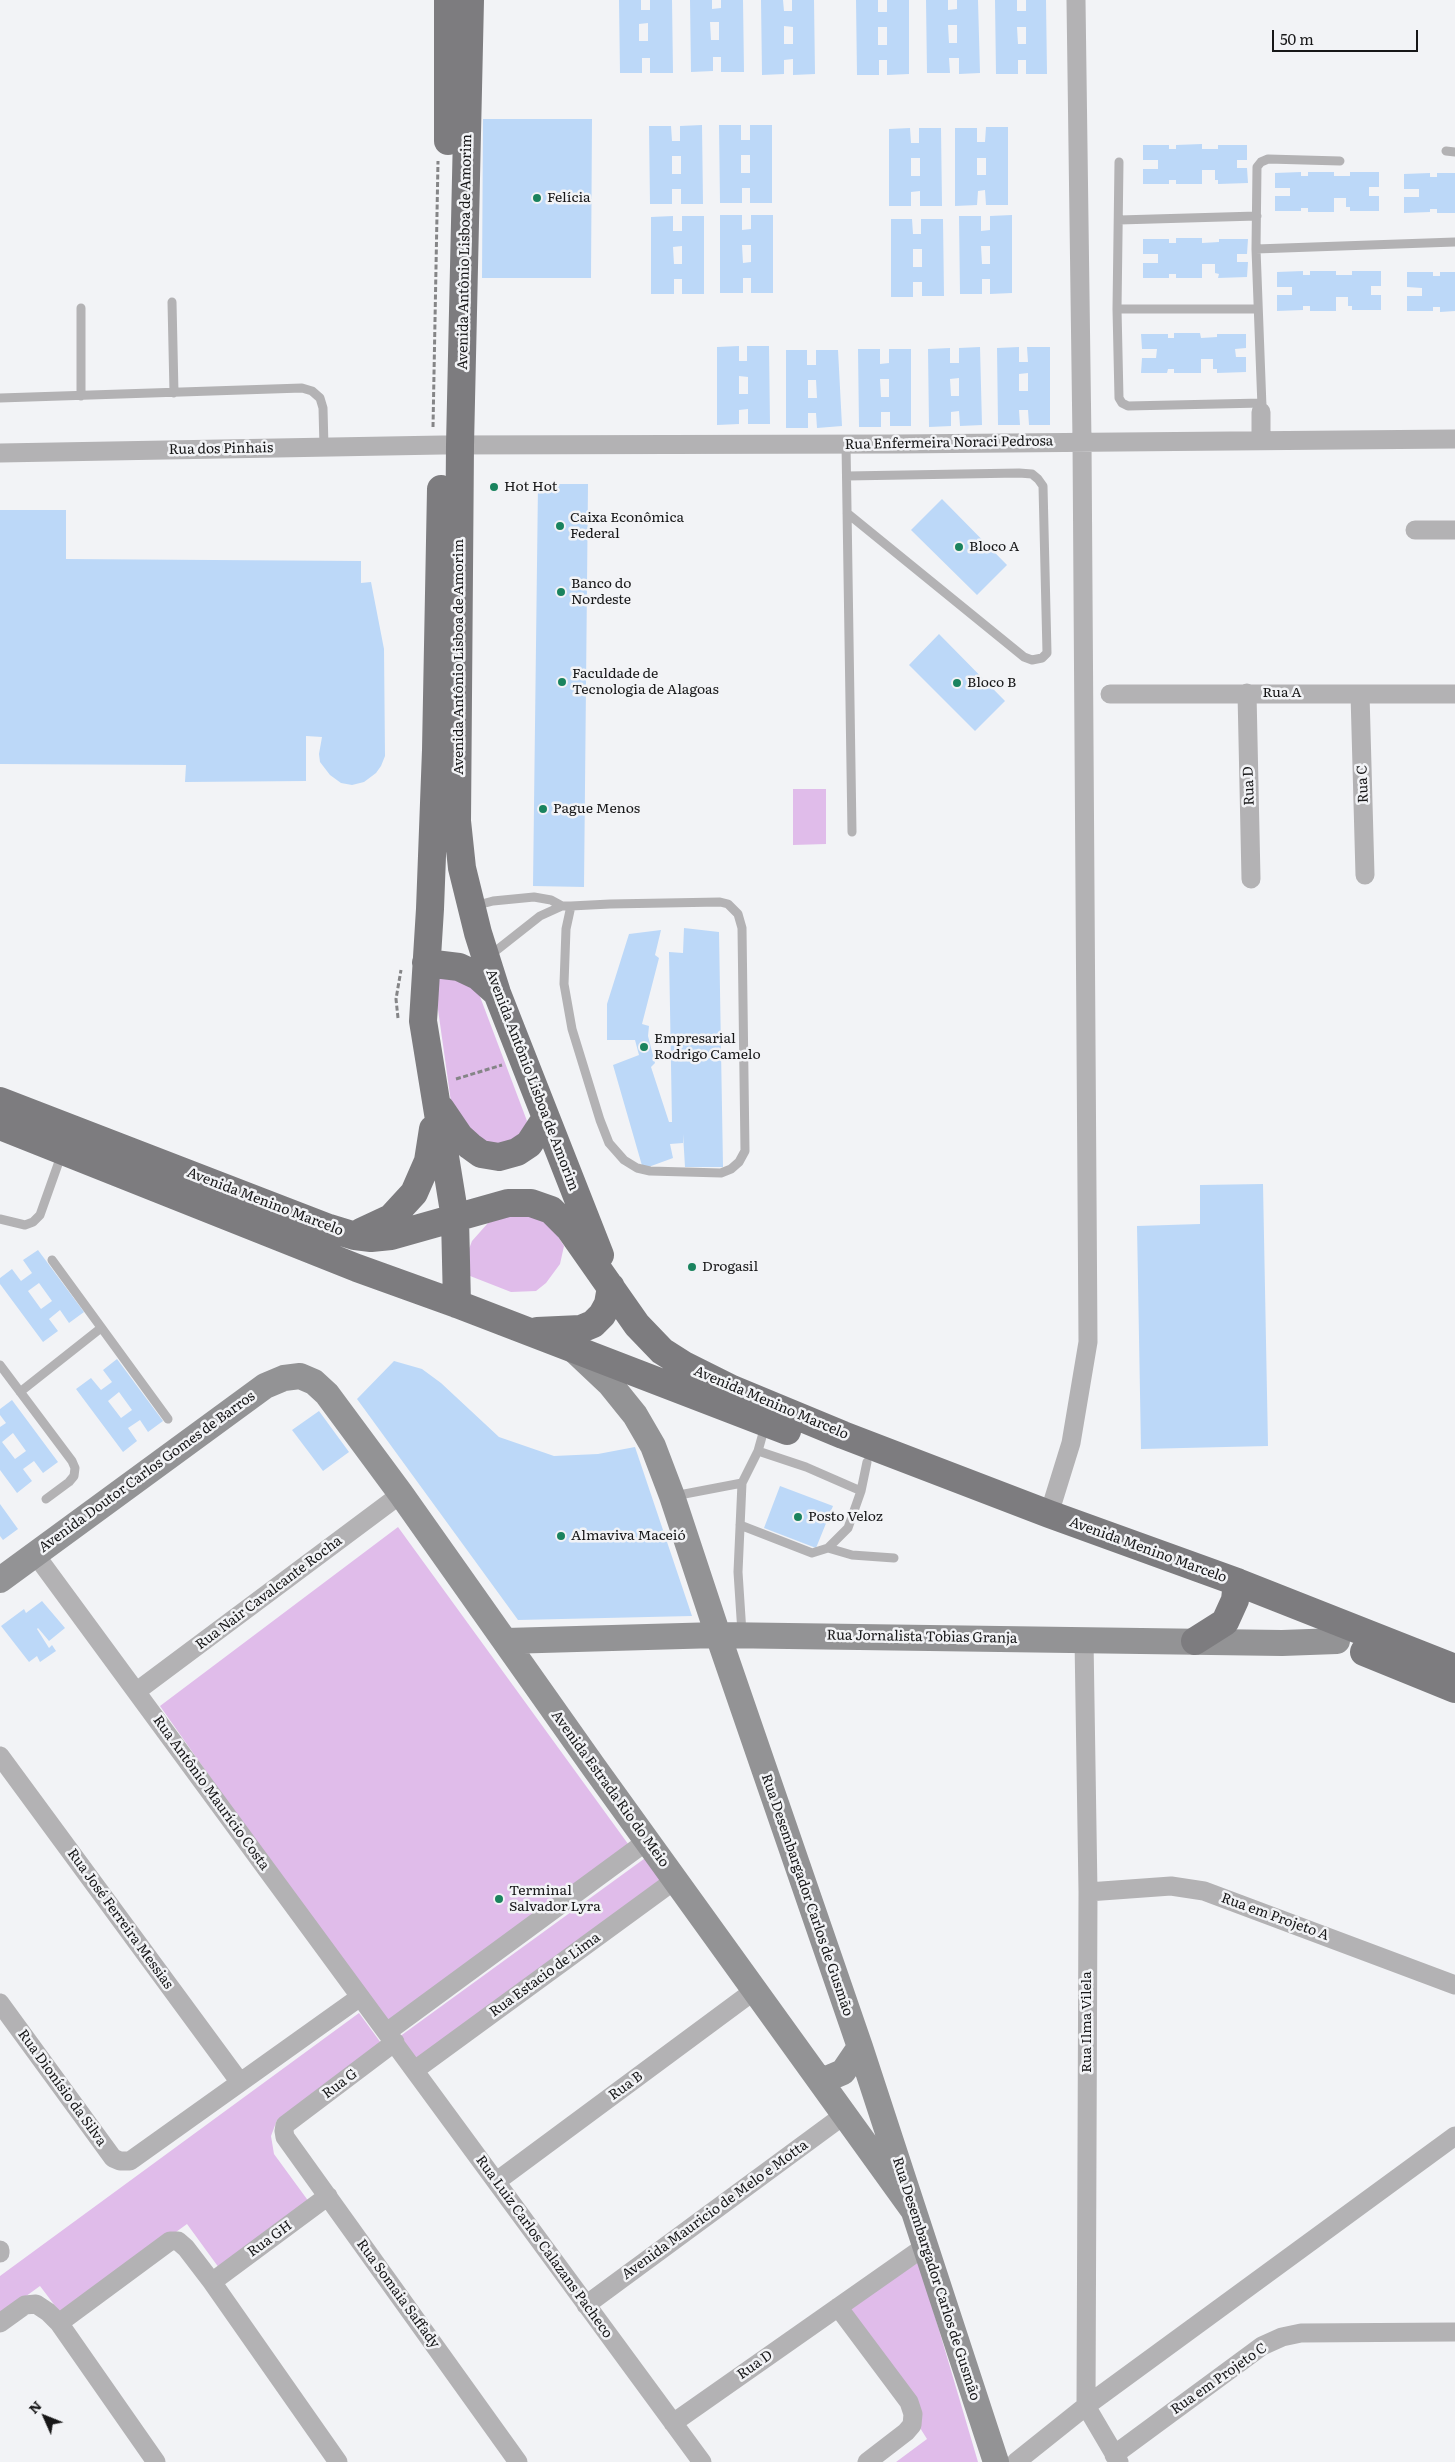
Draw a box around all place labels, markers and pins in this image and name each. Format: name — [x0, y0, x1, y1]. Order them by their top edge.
place label: Felícia — [547, 190, 591, 206]
marker: Felícia — [531, 192, 543, 204]
place label: Hot Hot — [504, 479, 557, 495]
marker: Hot Hot — [488, 481, 500, 493]
place label: Caixa Econômica Federal — [570, 510, 684, 542]
marker: Caixa Econômica Federal — [554, 520, 566, 532]
place label: Bloco A — [969, 539, 1019, 555]
marker: Bloco A — [953, 541, 965, 553]
place label: Banco do Nordeste — [571, 576, 631, 608]
marker: Banco do Nordeste — [555, 586, 567, 598]
place label: Faculdade de Tecnologia de Alagoas — [572, 666, 719, 699]
place label: Bloco B — [967, 675, 1016, 691]
marker: Faculdade de Tecnologia de Alagoas — [556, 676, 568, 688]
marker: Bloco B — [951, 677, 963, 689]
place label: Pague Menos — [553, 801, 640, 817]
marker: Pague Menos — [537, 803, 549, 815]
place label: Empresarial Rodrigo Camelo — [654, 1031, 761, 1064]
marker: Empresarial Rodrigo Camelo — [638, 1041, 650, 1053]
place label: Drogasil — [702, 1259, 758, 1275]
marker: Drogasil — [686, 1261, 698, 1273]
place label: Posto Veloz — [808, 1509, 883, 1525]
marker: Posto Veloz — [792, 1511, 804, 1523]
place label: Almaviva Maceió — [571, 1528, 686, 1544]
marker: Almaviva Maceió — [555, 1530, 567, 1542]
place label: Terminal Salvador Lyra — [509, 1883, 601, 1915]
marker: Terminal Salvador Lyra — [493, 1893, 505, 1905]

